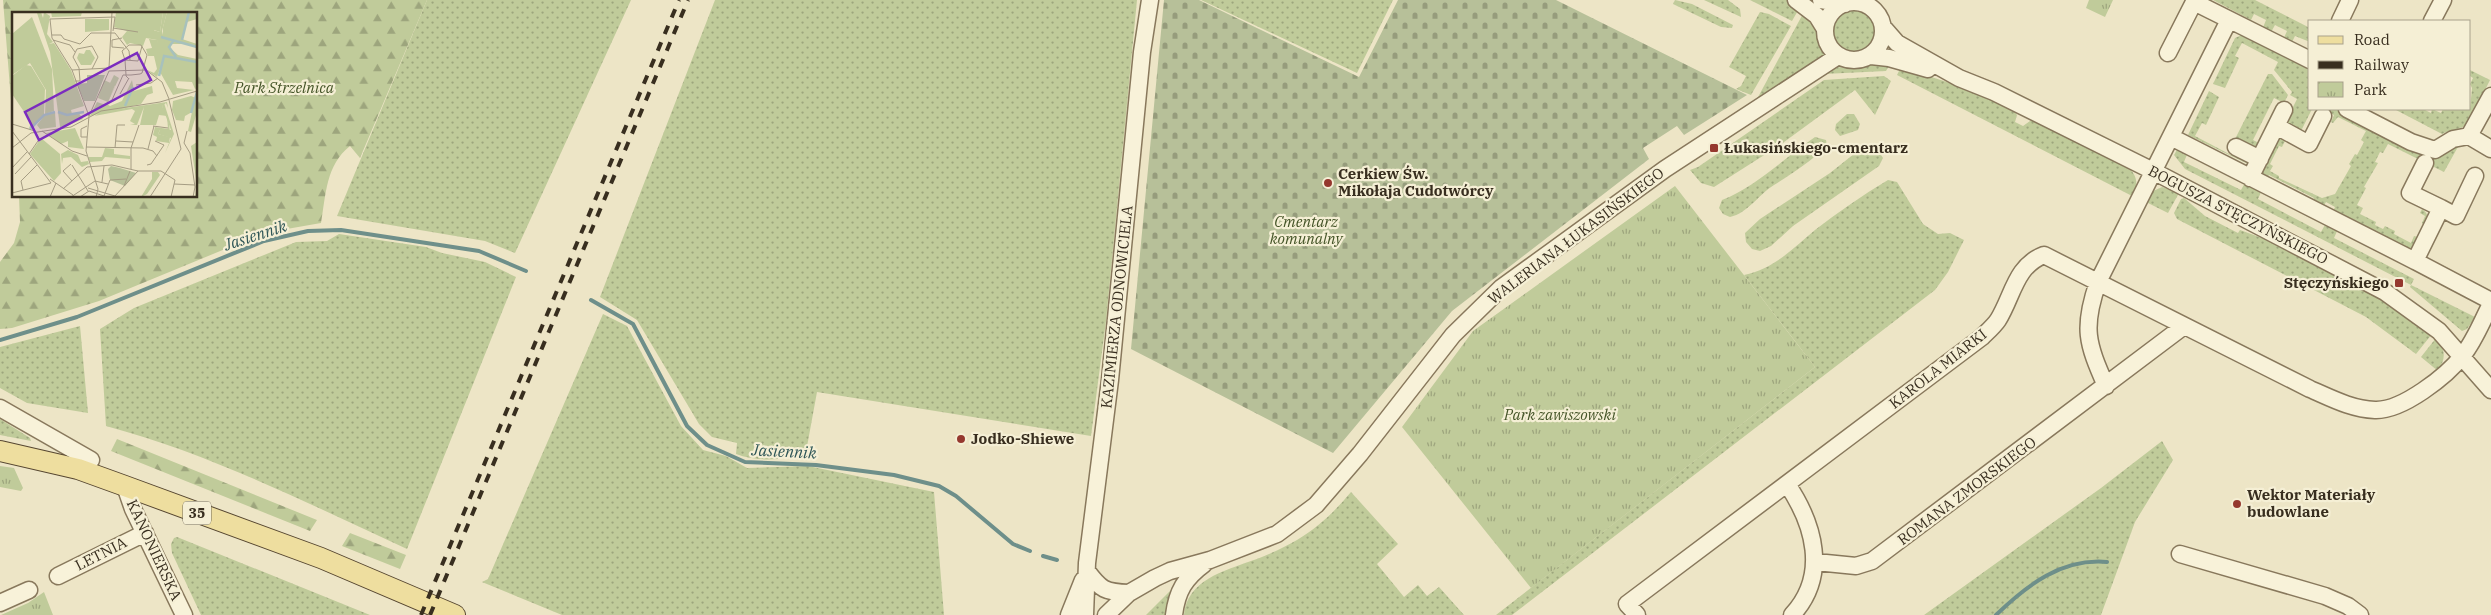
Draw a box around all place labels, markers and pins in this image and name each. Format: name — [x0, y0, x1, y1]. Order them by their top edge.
place label: Łukasińskiego-cmentarz — [1724, 138, 1908, 157]
marker: Łukasińskiego-cmentarz — [1708, 142, 1720, 154]
place label: Cerkiew Św. Mikołaja Cudotwórcy — [1338, 164, 1494, 200]
marker: Cerkiew Św. Mikołaja Cudotwórcy — [1322, 177, 1334, 189]
place label: Stęczyńskiego — [2284, 273, 2389, 292]
marker: Stęczyńskiego — [2393, 277, 2405, 289]
place label: Jodko-Shiewe — [971, 429, 1074, 448]
marker: Jodko-Shiewe — [955, 433, 967, 445]
place label: Wektor Materiały budowlane — [2247, 485, 2376, 521]
marker: Wektor Materiały budowlane — [2231, 498, 2243, 510]

